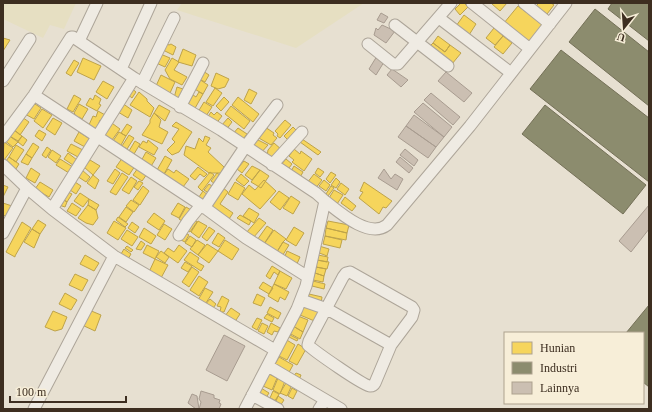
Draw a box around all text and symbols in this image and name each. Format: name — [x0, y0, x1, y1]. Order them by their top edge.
north arrow — [604, 8, 644, 48]
text: U — [615, 31, 627, 44]
legend — [504, 332, 644, 404]
text: Hunian — [540, 341, 575, 355]
text: Industri — [540, 361, 578, 375]
scale bar — [10, 378, 126, 404]
text: Lainnya — [540, 381, 580, 395]
text: 100 m — [16, 385, 47, 399]

